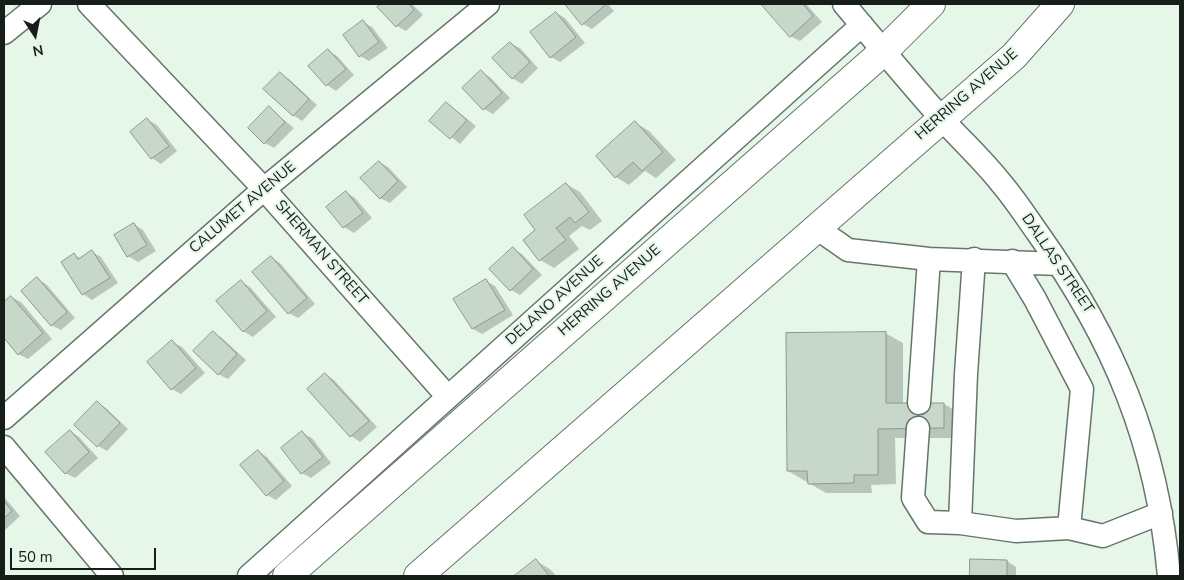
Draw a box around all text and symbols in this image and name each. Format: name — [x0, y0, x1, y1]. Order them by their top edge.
north arrow — [10, 10, 60, 60]
text: N — [31, 40, 45, 61]
street label: HERRING AVENUE — [912, 46, 1022, 144]
street label: CALUMET AVENUE — [186, 158, 300, 258]
street label: SHERMAN STREET — [271, 197, 371, 309]
street label: DALLAS STREET — [1017, 211, 1097, 317]
street label: HERRING AVENUE — [555, 242, 665, 340]
street label: DELANO AVENUE — [503, 252, 607, 350]
scale bar — [12, 538, 159, 570]
text: 50 m — [18, 547, 53, 567]

